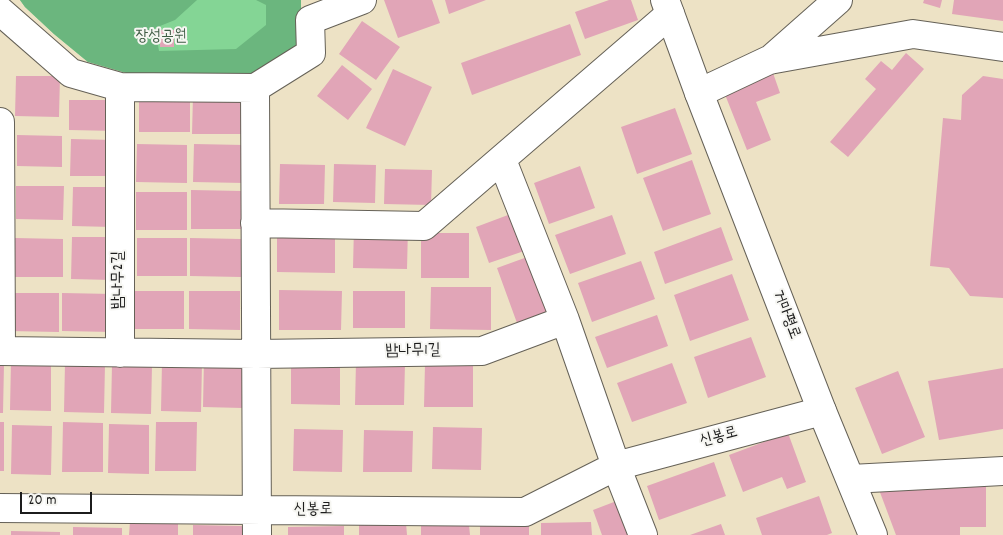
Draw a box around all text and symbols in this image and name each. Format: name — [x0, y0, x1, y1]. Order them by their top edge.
park label: 장성공원 — [135, 28, 187, 48]
street label: 밤나무2길 — [110, 251, 130, 309]
street label: 거마평로 — [767, 288, 803, 342]
street label: 밤나무1길 — [385, 342, 441, 362]
street label: 신봉로 — [698, 424, 740, 452]
scale bar — [22, 482, 95, 514]
text: 20 m — [28, 490, 56, 512]
street label: 신봉로 — [294, 501, 332, 521]

